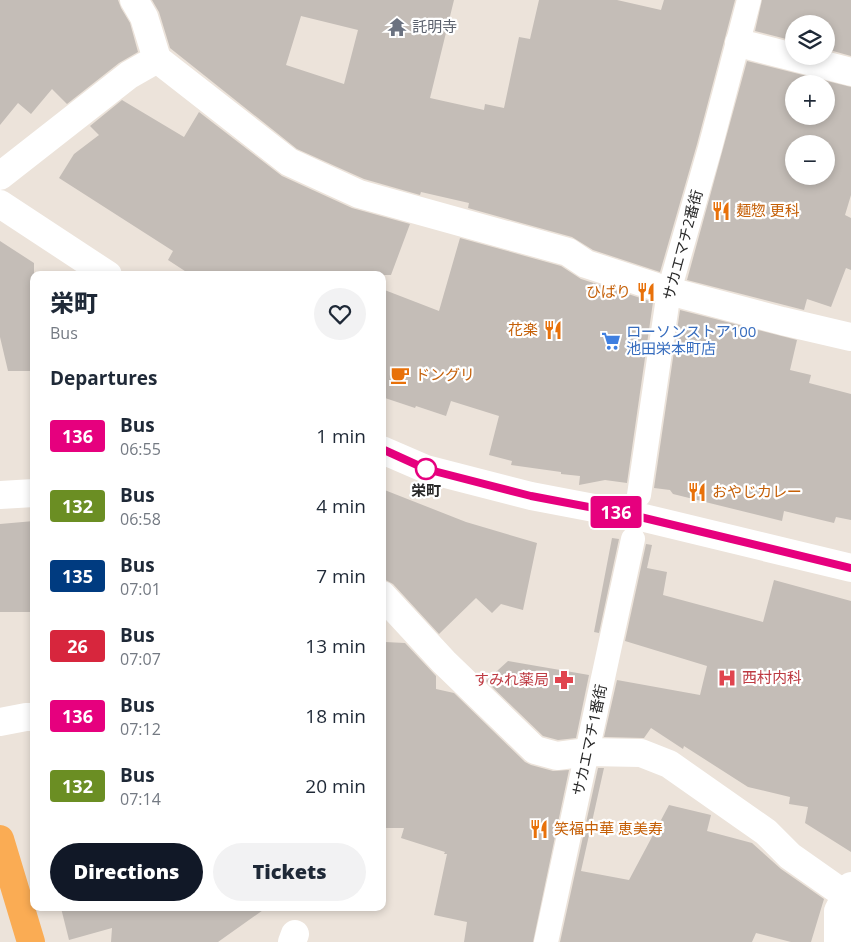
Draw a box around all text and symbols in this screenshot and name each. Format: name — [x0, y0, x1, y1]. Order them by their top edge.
map controls — [785, 15, 835, 185]
button: layers — [785, 15, 835, 65]
temple icon: 託明寺 — [386, 16, 408, 38]
place label: 託明寺 — [412, 16, 457, 36]
button: + — [785, 75, 835, 125]
button: − — [785, 135, 835, 185]
street label: サカエマチ2番街 — [658, 187, 706, 302]
restaurant icon: 麺惣 更科 — [710, 200, 732, 222]
place label: 麺惣 更科 — [736, 200, 800, 220]
place label: ひばり — [586, 281, 631, 301]
restaurant icon: ひばり — [635, 281, 657, 303]
text: 栄町 — [50, 286, 98, 319]
button: heart — [314, 288, 366, 340]
place label: 花楽 — [508, 319, 538, 339]
restaurant icon: 花楽 — [542, 319, 564, 341]
place label: ローソンストア100 池田栄本町店 — [626, 321, 756, 358]
text: Bus — [50, 322, 78, 344]
supermarket icon: ローソンストア100 池田栄本町店 — [600, 330, 622, 352]
cafe icon: ドングリ — [389, 364, 411, 386]
place label: ドングリ — [415, 364, 475, 384]
text: Departures — [50, 365, 157, 391]
text: Bus — [120, 412, 155, 438]
text: 1 min — [316, 423, 366, 449]
text: 136 — [62, 424, 93, 448]
text: 06:55 — [120, 438, 161, 460]
marker: 栄町 — [415, 458, 437, 480]
place label: 栄町 — [411, 480, 441, 500]
restaurant icon: おやじカレー — [686, 481, 708, 503]
place label: おやじカレー — [712, 481, 802, 501]
text: Bus — [120, 482, 155, 508]
text: 4 min — [316, 493, 366, 519]
text: 132 — [62, 494, 93, 518]
line badge: 136 — [587, 496, 645, 528]
text: 136 — [601, 500, 631, 524]
text: 06:58 — [120, 508, 161, 530]
text: Bus — [120, 552, 155, 578]
text: 7 min — [316, 563, 366, 589]
text: 135 — [62, 564, 93, 588]
text: 07:01 — [120, 578, 161, 600]
text: Bus — [120, 622, 155, 648]
text: 13 min — [305, 633, 366, 659]
text: 26 — [67, 634, 88, 658]
text: 07:07 — [120, 648, 161, 670]
hospital icon: 西村内科 — [716, 667, 738, 689]
place label: 西村内科 — [742, 667, 802, 687]
place label: すみれ薬局 — [474, 669, 549, 689]
pharmacy icon: すみれ薬局 — [553, 669, 575, 691]
street label: サカエマチ1番街 — [567, 682, 611, 797]
text: Bus — [120, 692, 155, 718]
text: 18 min — [305, 703, 366, 729]
text: 136 — [62, 704, 93, 728]
text: 07:12 — [120, 718, 161, 740]
text: Bus — [120, 762, 155, 788]
text: 20 min — [305, 773, 366, 799]
text: 132 — [62, 774, 93, 798]
text: 07:14 — [120, 788, 161, 810]
restaurant icon: 笑福中華 恵美寿 — [528, 818, 550, 840]
place label: 笑福中華 恵美寿 — [554, 818, 663, 838]
button: Directions — [50, 843, 203, 901]
button: Tickets — [213, 843, 366, 901]

